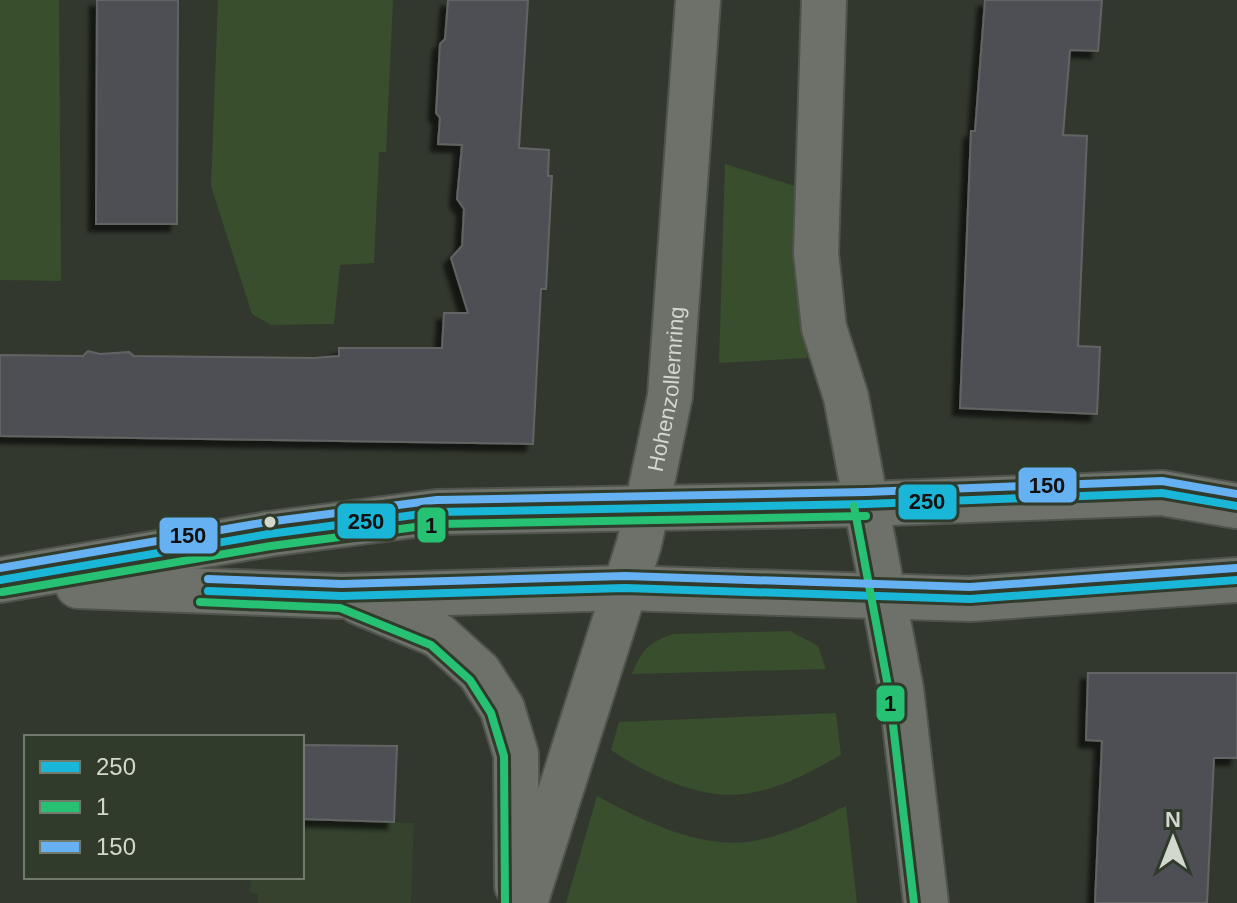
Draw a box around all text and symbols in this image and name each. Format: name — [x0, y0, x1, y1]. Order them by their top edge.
street label: Hohenzollernring — [643, 306, 689, 474]
line badge: 150 — [1017, 466, 1078, 504]
text: 150 — [1029, 473, 1065, 498]
line badge: 250 — [897, 483, 958, 521]
text: 250 — [909, 489, 945, 514]
line badge: 250 — [336, 502, 397, 540]
line badge: 1 — [416, 506, 447, 544]
text: 250 — [348, 509, 384, 534]
text: 1 — [425, 513, 437, 538]
unlabelled marker — [262, 514, 278, 530]
line badge: 150 — [158, 516, 219, 555]
text: 150 — [170, 523, 206, 548]
line badge: 1 — [875, 684, 906, 723]
text: 1 — [884, 691, 896, 716]
legend — [24, 735, 304, 879]
text: 250 — [96, 753, 136, 780]
text: 1 — [96, 793, 109, 820]
north arrow — [1133, 799, 1213, 879]
text: N — [1165, 807, 1181, 832]
text: 150 — [96, 833, 136, 860]

